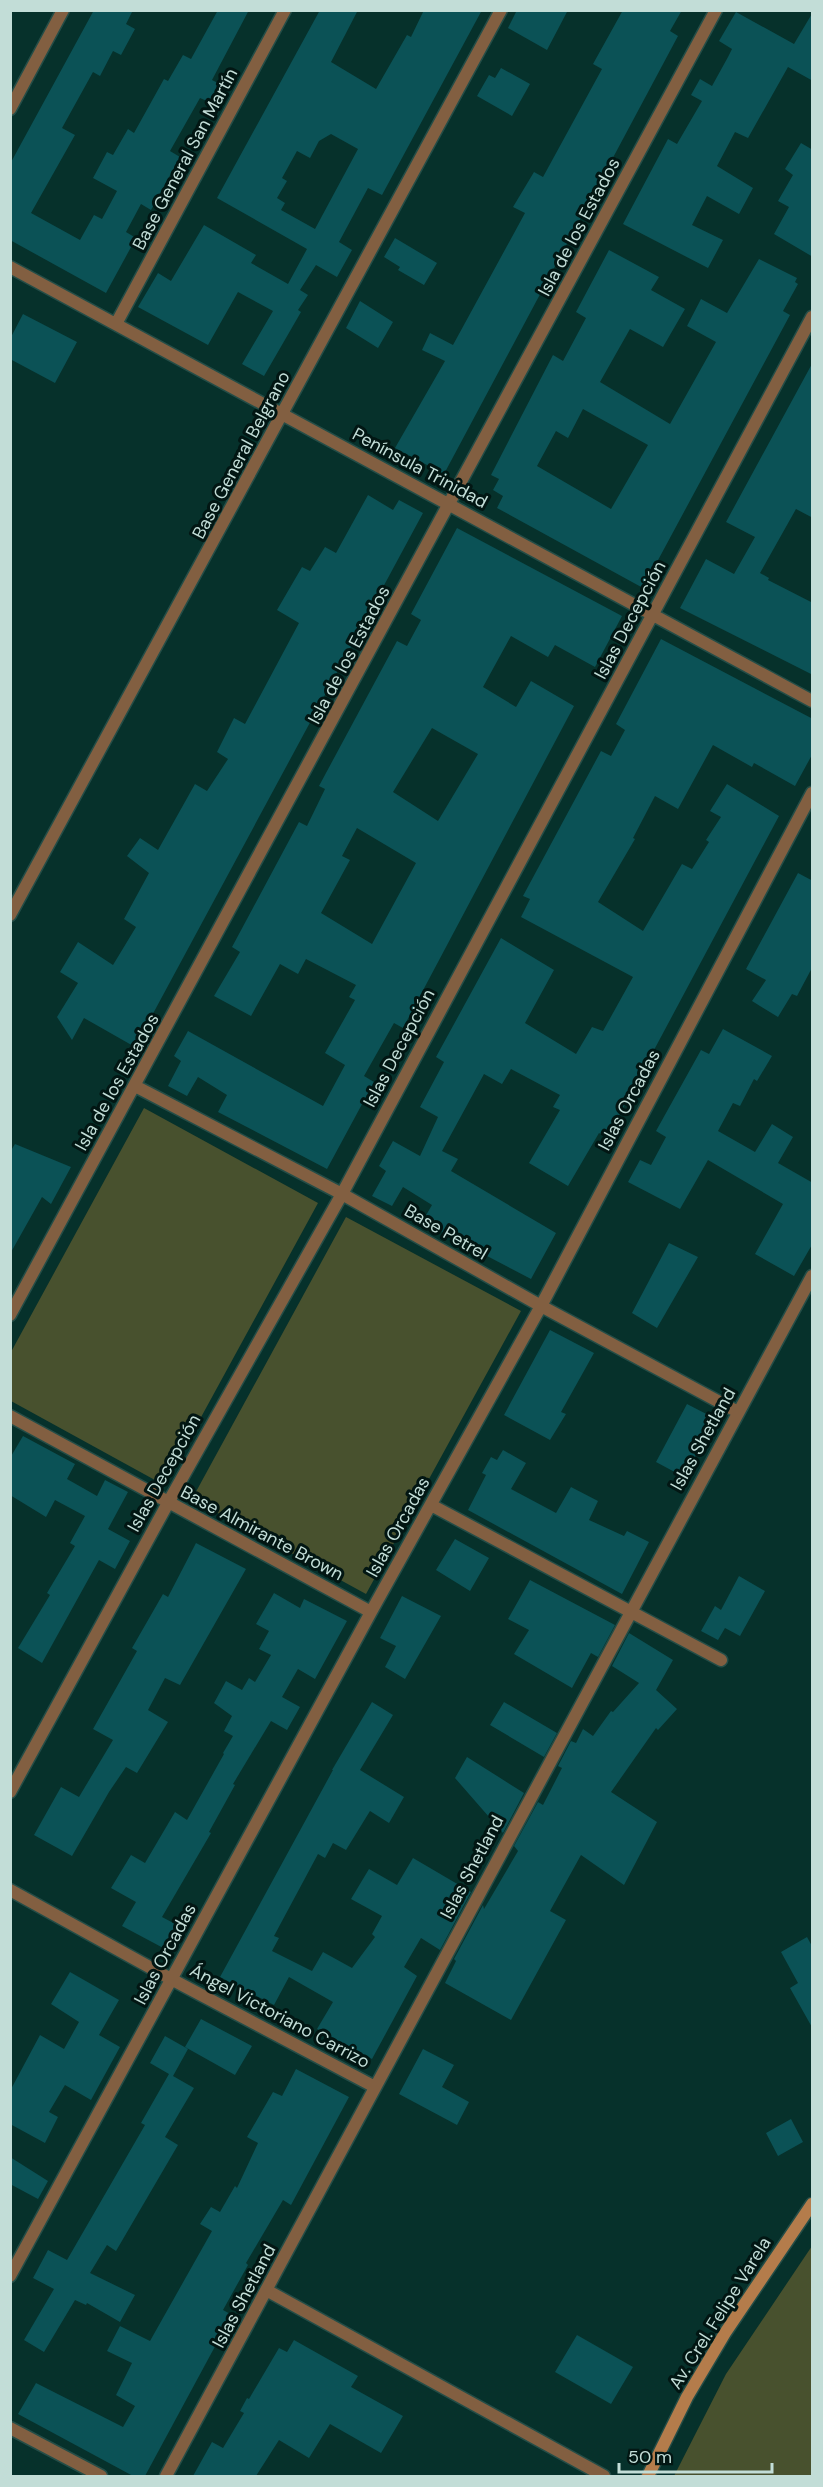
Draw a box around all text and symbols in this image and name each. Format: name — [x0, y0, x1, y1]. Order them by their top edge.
street label: Base General San Martín — [127, 64, 243, 254]
street label: Isla de los Estados — [532, 154, 626, 300]
street label: Base General Belgrano — [187, 367, 295, 543]
street label: Península Trinidad — [348, 422, 492, 514]
street label: Islas Decepción — [589, 557, 671, 683]
street label: Isla de los Estados — [302, 582, 396, 728]
street label: Islas Decepción — [358, 985, 440, 1111]
street label: Isla de los Estados — [69, 1009, 165, 1155]
street label: Islas Orcadas — [592, 1045, 666, 1155]
street label: Base Petrel — [400, 1199, 492, 1265]
street label: Islas Shetland — [665, 1383, 741, 1495]
street label: Islas Decepción — [122, 1410, 206, 1536]
street label: Islas Orcadas — [361, 1472, 435, 1582]
street label: Base Almirante Brown — [176, 1480, 348, 1586]
street label: Islas Shetland — [435, 1811, 509, 1923]
street label: Islas Orcadas — [128, 1899, 202, 2009]
street label: Ángel Victoriano Carrizo — [186, 1958, 374, 2074]
street label: Av. Crel. Felipe Varela — [663, 2232, 777, 2394]
street label: Islas Shetland — [207, 2240, 281, 2352]
scale bar — [619, 2436, 772, 2474]
text: 50 m — [628, 2445, 672, 2469]

